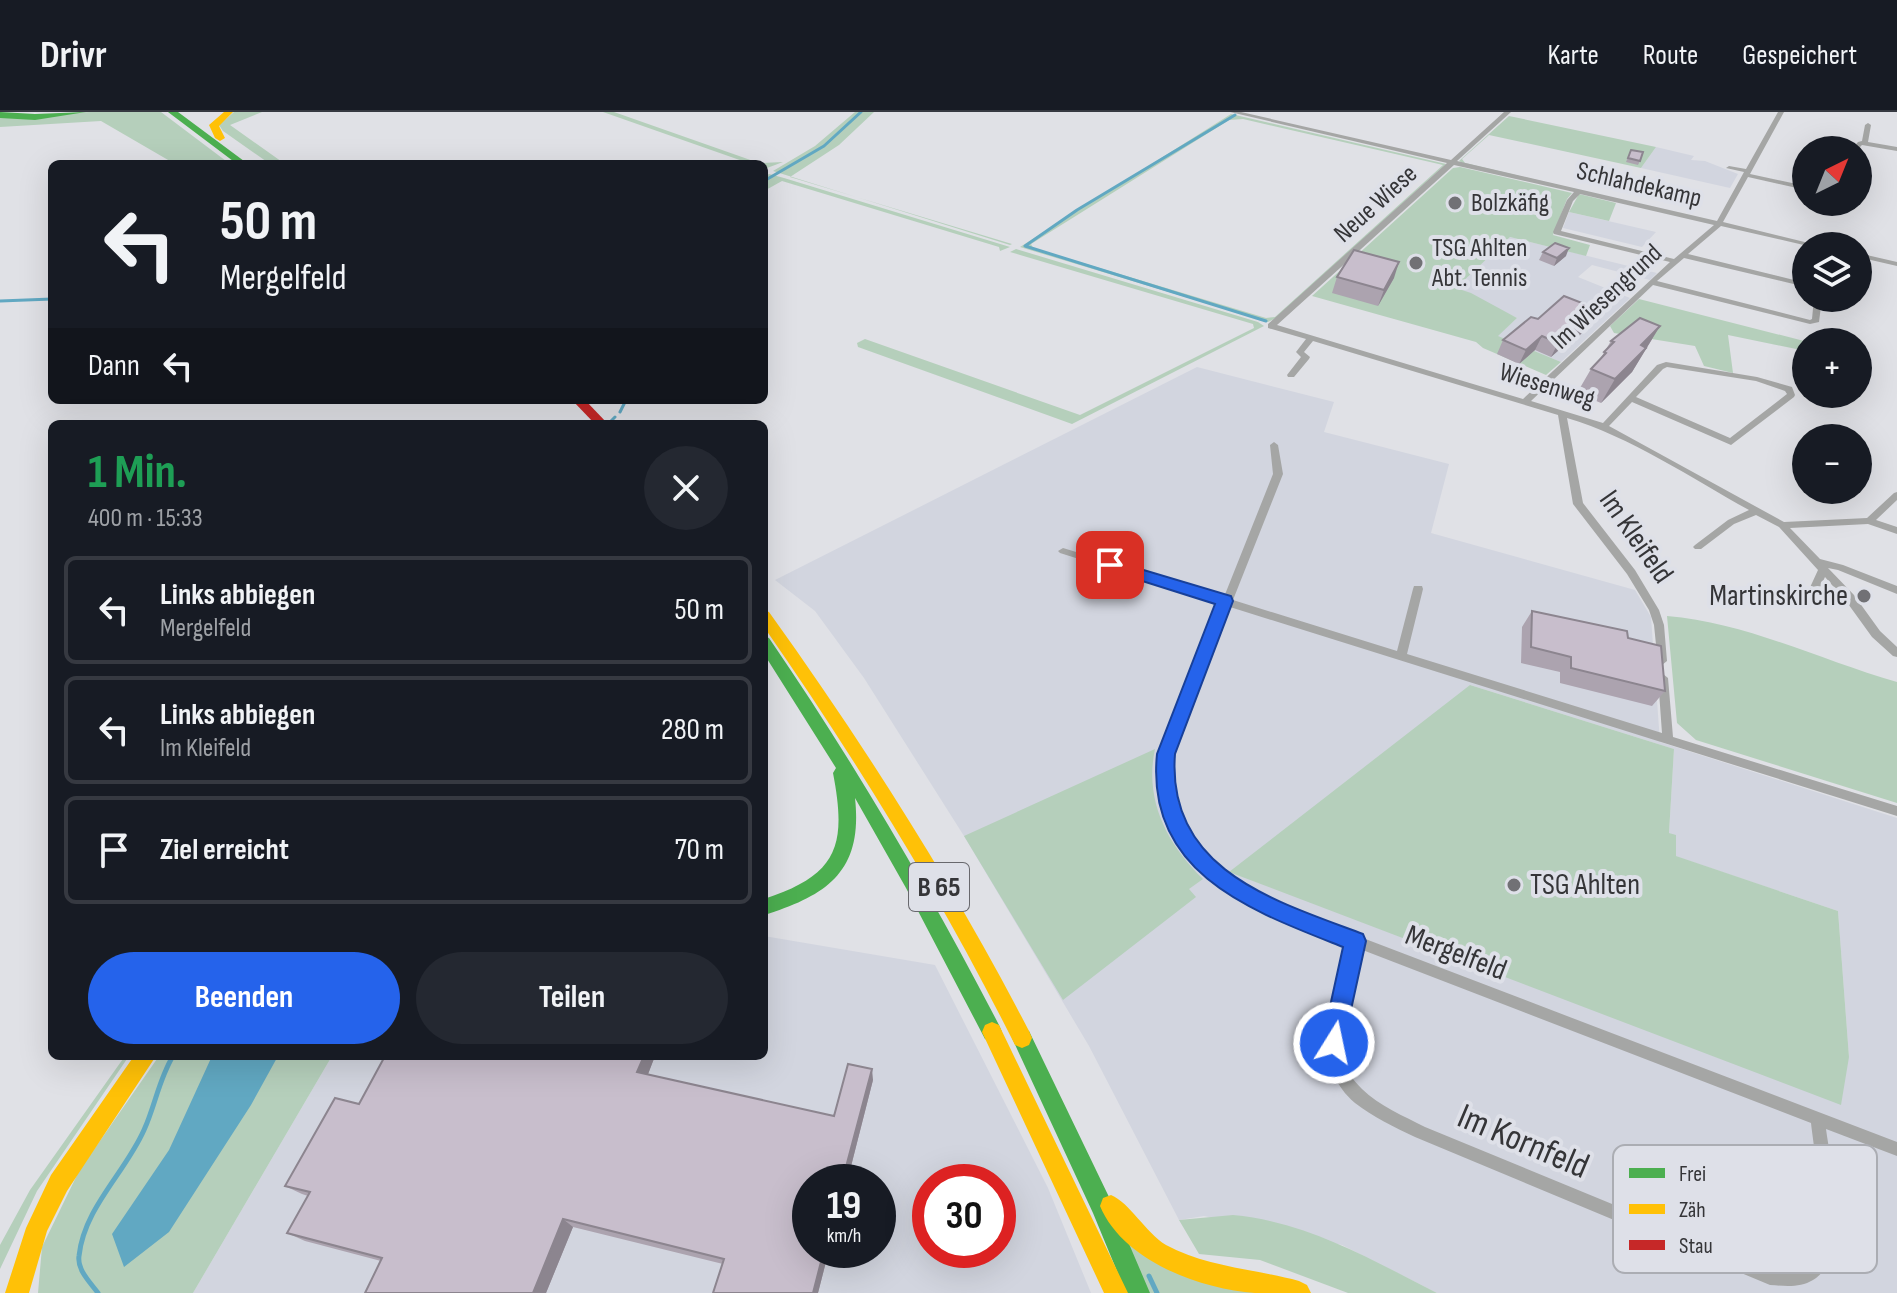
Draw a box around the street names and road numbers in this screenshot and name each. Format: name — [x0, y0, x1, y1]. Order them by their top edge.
street label: Schlahdekamp — [1573, 156, 1705, 214]
street label: Neue Wiese — [1328, 159, 1424, 249]
street label: Im Wiesengrund — [1545, 238, 1669, 356]
street label: Wiesenweg — [1495, 357, 1599, 415]
street label: Im Kleifeld — [1591, 484, 1681, 590]
road number: B 65 — [909, 863, 969, 911]
street label: Mergelfeld — [1400, 917, 1512, 989]
street label: Im Kornfeld — [1451, 1095, 1595, 1189]

